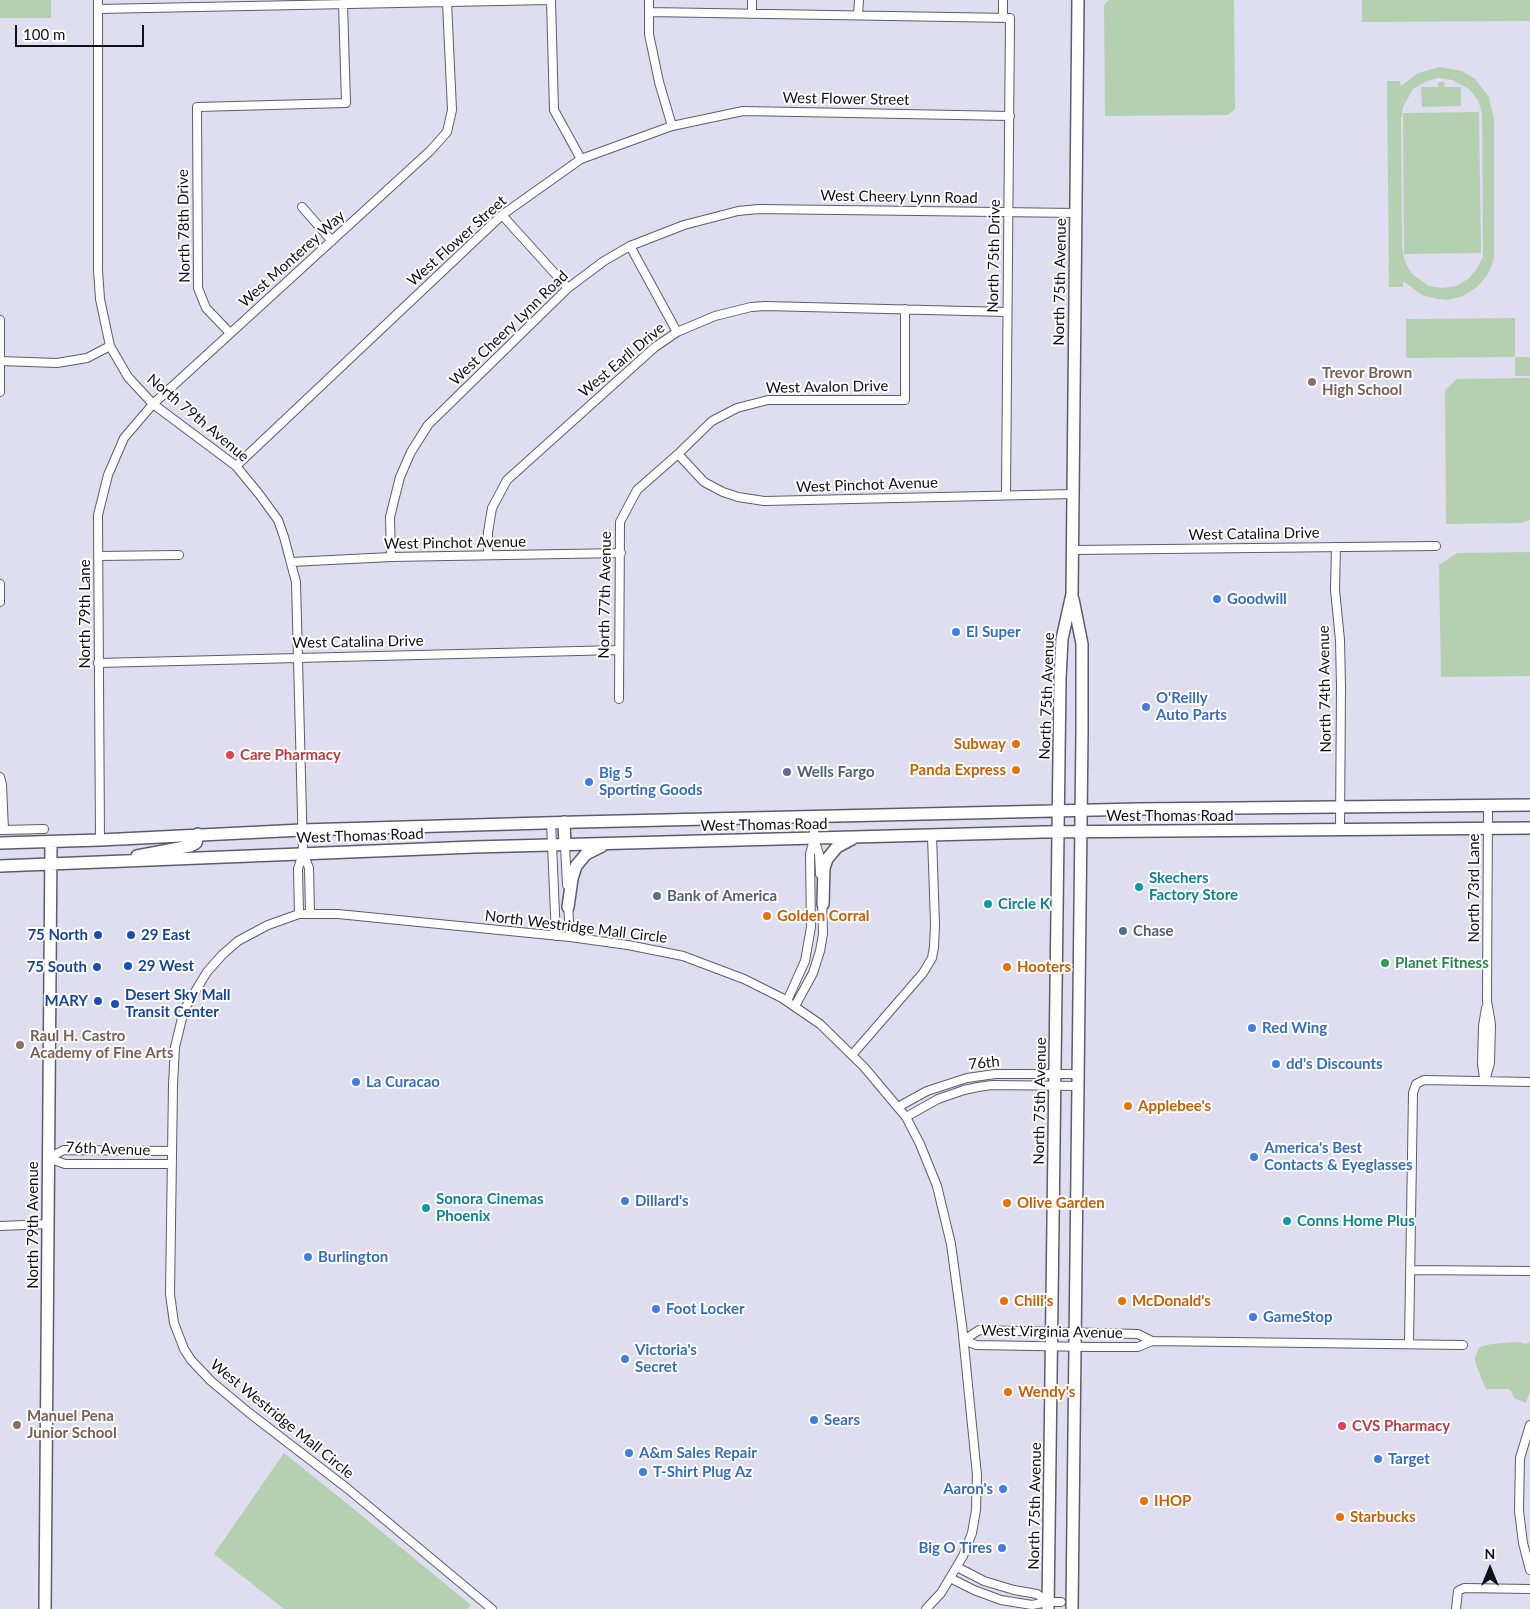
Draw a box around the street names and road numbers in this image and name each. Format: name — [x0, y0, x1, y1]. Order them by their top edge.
street label: West Flower Street — [782, 89, 910, 109]
street label: North 78th Drive — [174, 169, 194, 283]
street label: West Cheery Lynn Road — [820, 187, 978, 207]
street label: West Flower Street — [404, 192, 510, 290]
street label: North 75th Drive — [984, 199, 1004, 313]
street label: West Monterey Way — [235, 207, 349, 311]
street label: North 75th Avenue — [1050, 218, 1070, 346]
street label: West Cheery Lynn Road — [446, 267, 572, 389]
street label: West Earll Drive — [575, 319, 669, 401]
street label: North 79th Avenue — [143, 370, 253, 466]
street label: West Avalon Drive — [765, 377, 889, 397]
street label: West Pinchot Avenue — [796, 474, 938, 496]
street label: West Catalina Drive — [1188, 524, 1320, 544]
street label: North 77th Avenue — [595, 531, 615, 659]
street label: West Pinchot Avenue — [384, 533, 526, 553]
street label: North 79th Lane — [76, 559, 94, 669]
street label: North 74th Avenue — [1315, 625, 1335, 753]
street label: West Catalina Drive — [292, 632, 424, 652]
street label: North 75th Avenue — [1036, 632, 1058, 760]
street label: West Thomas Road — [1106, 807, 1234, 825]
street label: West Thomas Road — [700, 815, 828, 835]
street label: West Thomas Road — [296, 825, 424, 847]
street label: North 73rd Lane — [1465, 833, 1483, 943]
street label: North Westridge Mall Circle — [484, 907, 668, 947]
street label: North 75th Avenue — [1030, 1037, 1050, 1165]
street label: 76th — [968, 1052, 1000, 1074]
street label: 76th Avenue — [65, 1139, 151, 1159]
street label: North 79th Avenue — [24, 1161, 42, 1289]
street label: West Virginia Avenue — [981, 1322, 1123, 1342]
street label: West Westridge Mall Circle — [207, 1356, 357, 1482]
street label: North 75th Avenue — [1025, 1442, 1045, 1570]

